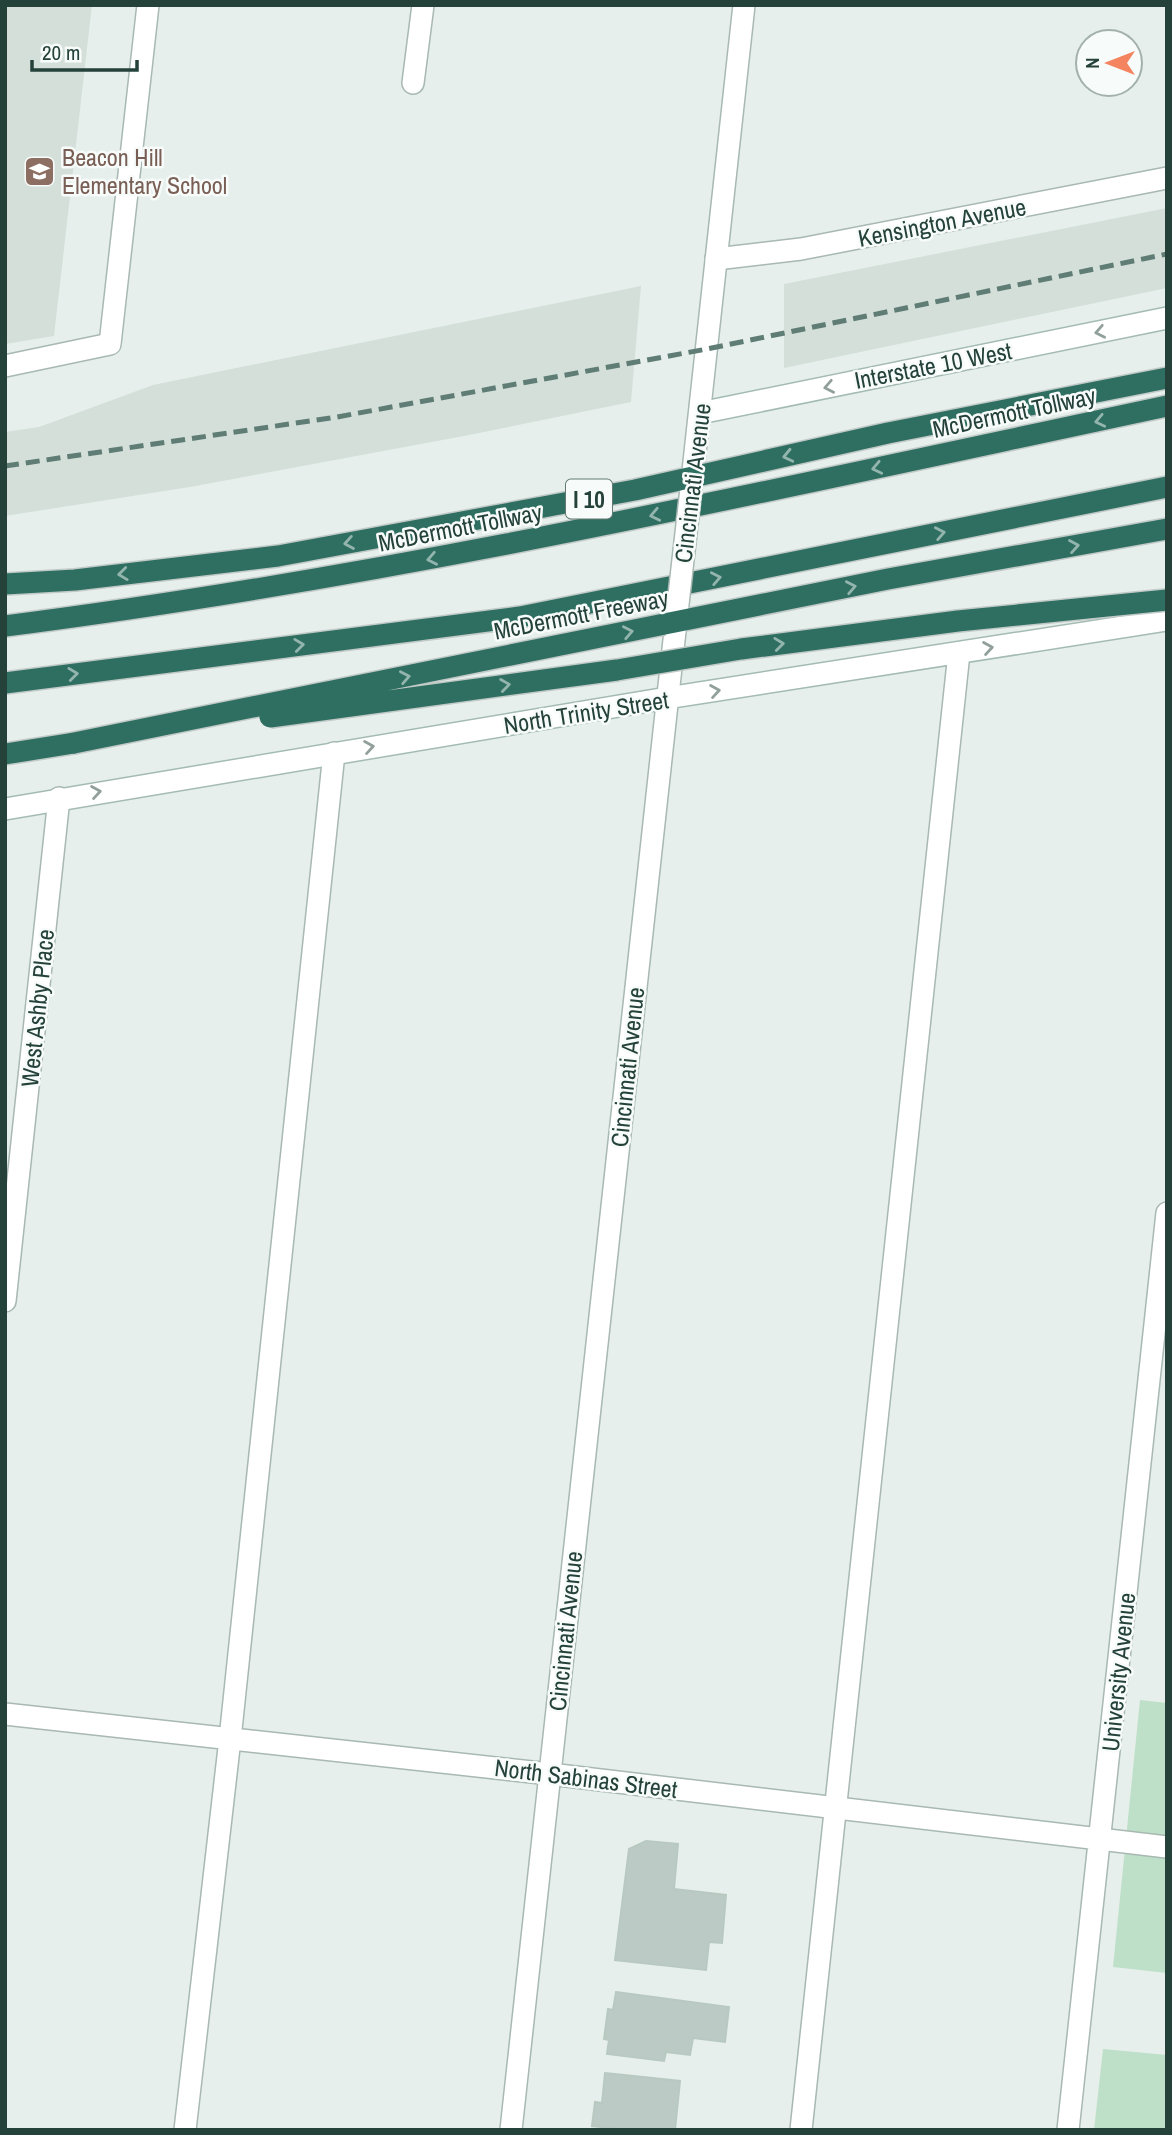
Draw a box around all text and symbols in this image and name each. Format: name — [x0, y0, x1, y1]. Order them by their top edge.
scale bar — [32, 28, 136, 72]
north arrow — [1074, 28, 1144, 98]
text: 20 m — [42, 38, 80, 67]
text: N — [1079, 57, 1105, 69]
place label: Beacon Hill Elementary School — [62, 141, 227, 201]
school or university icon: Beacon Hill Elementary School — [22, 154, 56, 188]
street label: Kensington Avenue — [855, 190, 1029, 254]
one-way arrow — [1094, 323, 1106, 338]
street label: Interstate 10 West — [852, 334, 1015, 396]
one-way arrow — [823, 378, 835, 393]
street label: McDermott Tollway — [930, 379, 1099, 445]
street label: Cincinnati Avenue — [666, 401, 718, 565]
one-way arrow — [1094, 412, 1106, 427]
one-way arrow — [782, 448, 794, 462]
one-way arrow — [871, 459, 883, 474]
road number: I 10 — [566, 480, 612, 519]
street label: McDermott Tollway — [376, 495, 545, 559]
one-way arrow — [649, 506, 661, 521]
one-way arrow — [934, 527, 946, 542]
one-way arrow — [343, 535, 354, 550]
one-way arrow — [1068, 539, 1080, 554]
one-way arrow — [426, 551, 438, 566]
one-way arrow — [117, 567, 129, 582]
one-way arrow — [711, 571, 722, 586]
one-way arrow — [845, 580, 857, 595]
street label: McDermott Freeway — [491, 581, 671, 647]
one-way arrow — [622, 625, 634, 640]
one-way arrow — [773, 637, 785, 652]
one-way arrow — [293, 638, 304, 653]
one-way arrow — [982, 641, 994, 656]
one-way arrow — [67, 666, 79, 681]
one-way arrow — [399, 670, 411, 685]
one-way arrow — [500, 678, 511, 693]
street label: North Trinity Street — [501, 683, 671, 741]
one-way arrow — [709, 684, 721, 699]
one-way arrow — [363, 740, 375, 755]
one-way arrow — [91, 785, 102, 800]
street label: West Ashby Place — [13, 928, 61, 1088]
street label: Cincinnati Avenue — [603, 986, 651, 1148]
street label: Cincinnati Avenue — [541, 1550, 589, 1712]
street label: University Avenue — [1094, 1591, 1142, 1753]
street label: North Sabinas Street — [493, 1751, 680, 1805]

